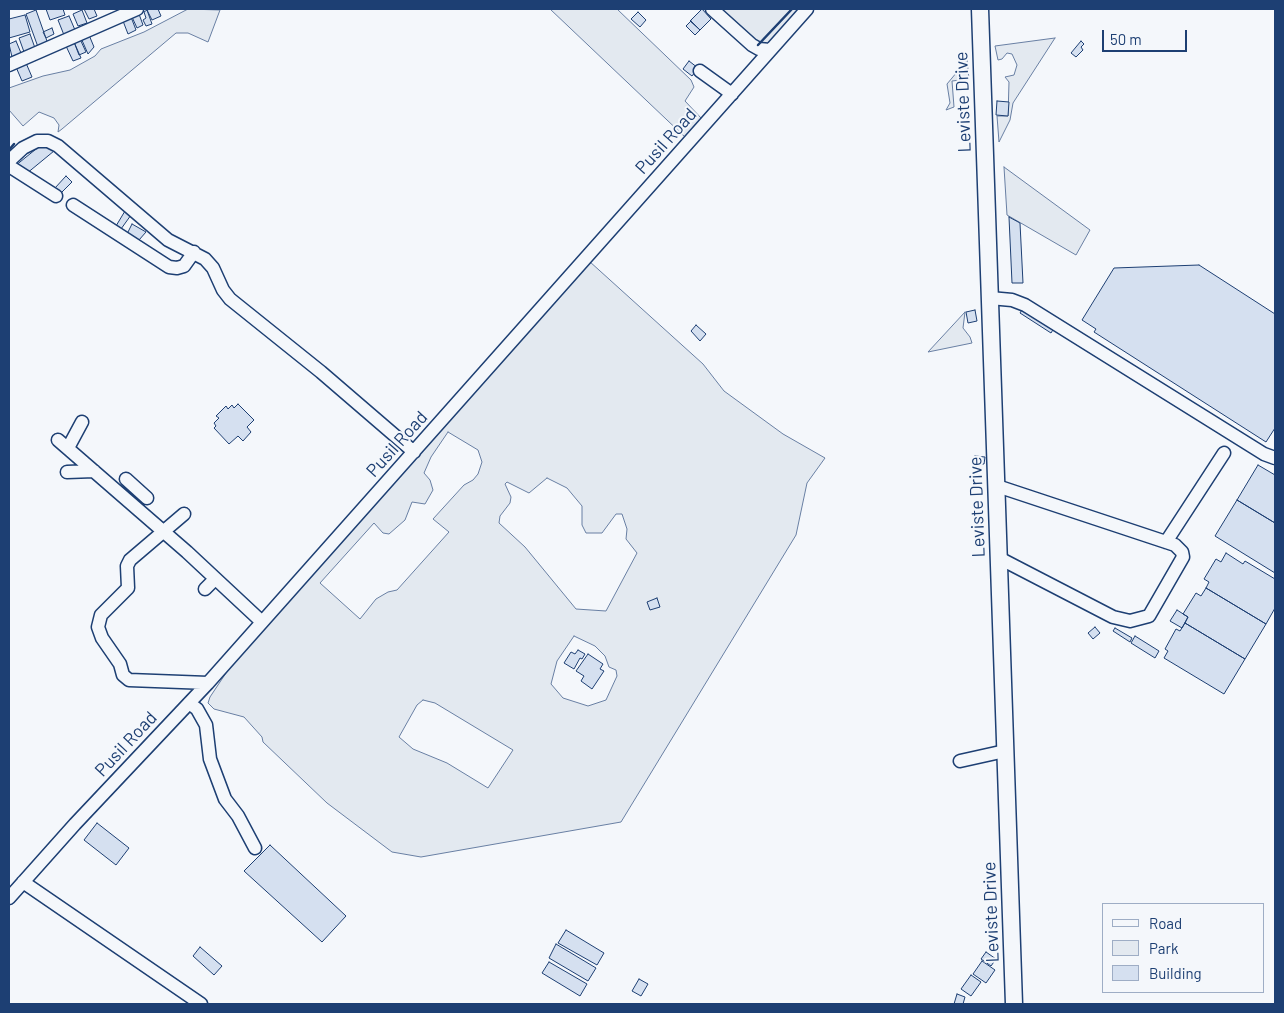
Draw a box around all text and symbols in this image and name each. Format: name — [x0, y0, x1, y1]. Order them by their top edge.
scale bar — [1104, 20, 1189, 52]
text: 50 m — [1110, 30, 1142, 48]
street label: Leviste Drive — [950, 51, 976, 153]
street label: Pusil Road — [631, 104, 701, 178]
street label: Pusil Road — [362, 407, 432, 481]
street label: Leviste Drive — [964, 456, 990, 558]
street label: Pusil Road — [90, 707, 162, 781]
street label: Leviste Drive — [978, 861, 1004, 963]
legend — [1102, 903, 1264, 993]
text: Road — [1149, 914, 1182, 932]
text: Park — [1149, 939, 1178, 957]
text: Building — [1149, 964, 1202, 982]

